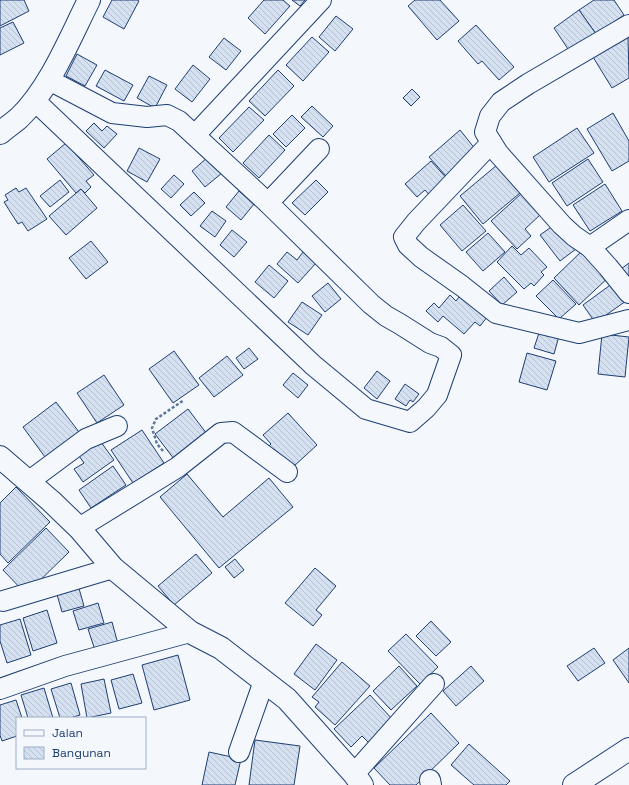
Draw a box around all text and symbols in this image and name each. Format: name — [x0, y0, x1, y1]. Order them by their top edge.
legend — [16, 717, 146, 769]
text: Jalan — [52, 725, 83, 741]
text: Bangunan — [52, 745, 111, 761]

